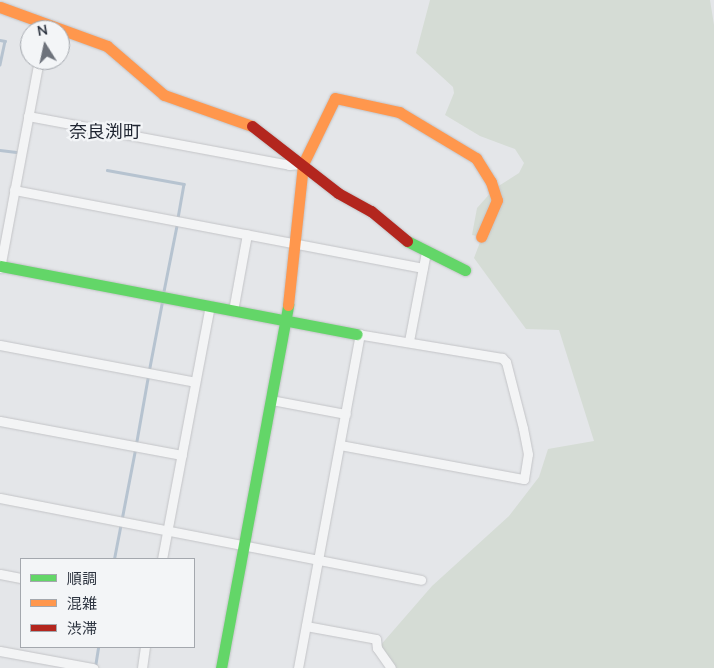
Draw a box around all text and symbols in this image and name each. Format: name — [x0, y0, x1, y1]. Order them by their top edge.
north arrow — [20, 20, 70, 70]
text: N — [36, 20, 49, 41]
district label: 奈良渕町 — [69, 121, 141, 143]
legend — [20, 558, 195, 648]
text: 順調 — [67, 569, 97, 589]
text: 混雑 — [67, 594, 97, 614]
text: 渋滞 — [67, 619, 97, 639]

